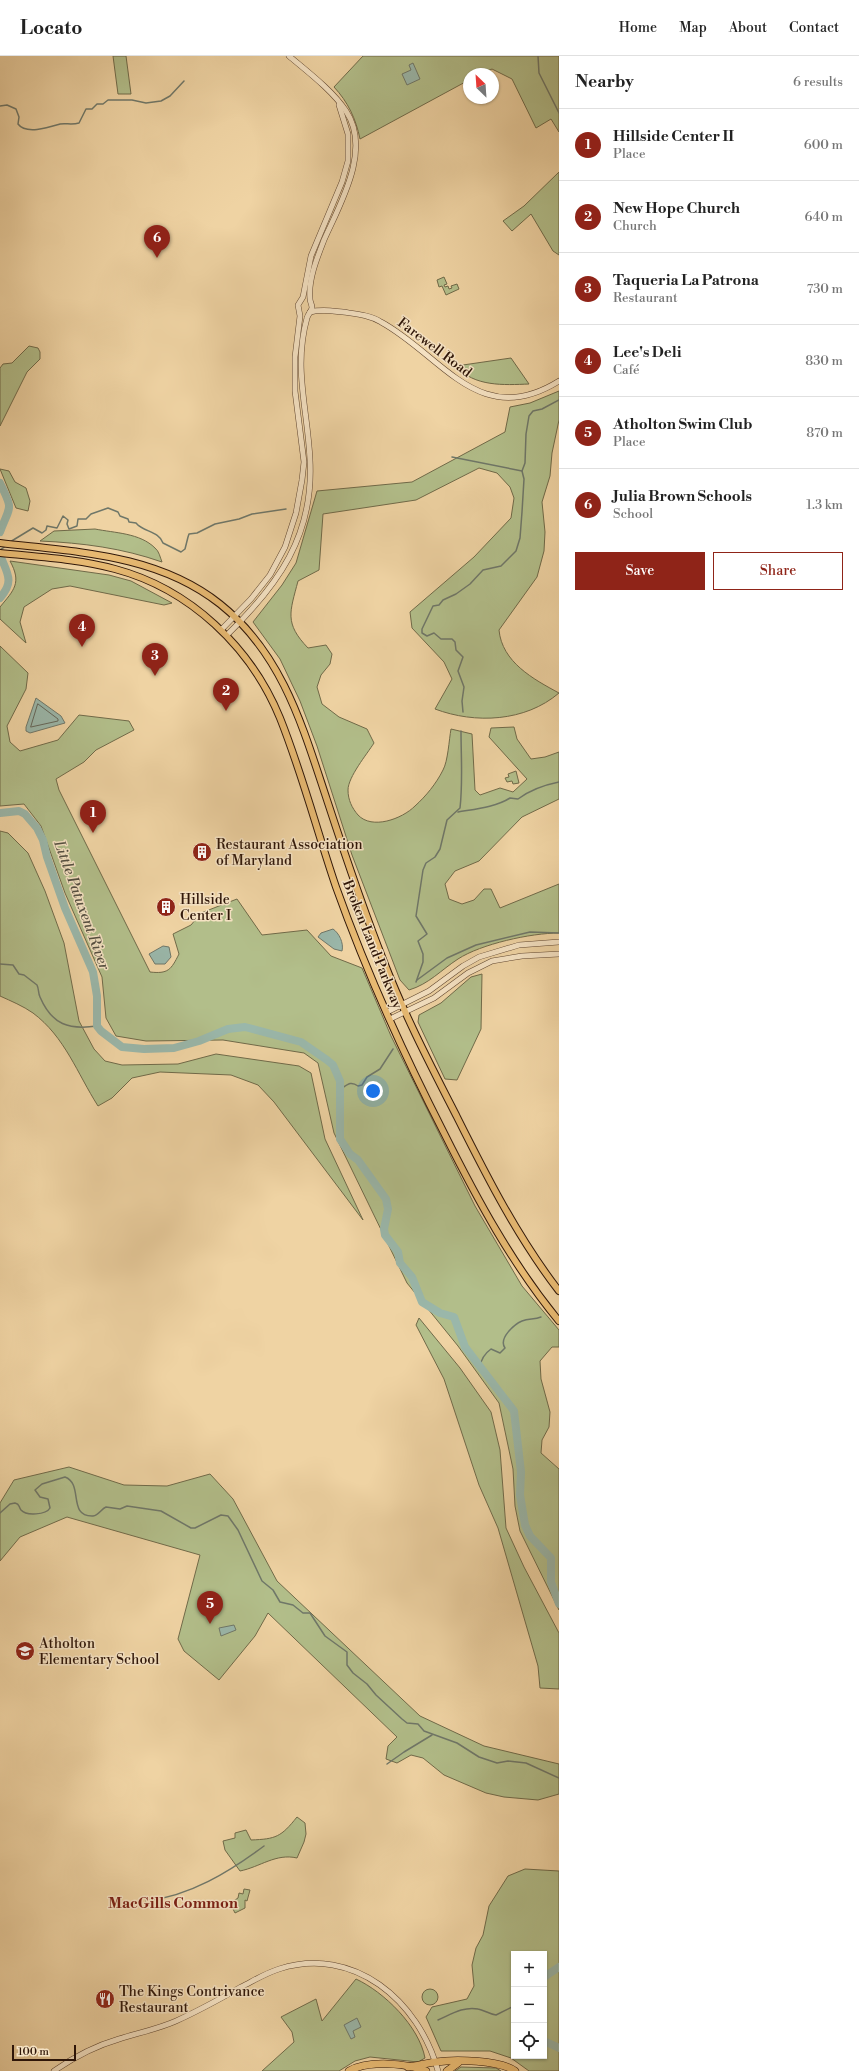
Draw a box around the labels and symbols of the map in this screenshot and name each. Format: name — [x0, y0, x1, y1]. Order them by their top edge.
north arrow — [463, 68, 499, 104]
pin: 6 — [144, 225, 170, 258]
street label: Farewell Road — [394, 314, 475, 382]
pin: 4 — [69, 614, 95, 647]
pin: 3 — [142, 643, 168, 676]
pin: 2 — [213, 678, 239, 711]
pin: 1 — [80, 800, 106, 833]
place label: Restaurant Association of Maryland — [216, 836, 363, 870]
water label: Little Patuxent River — [49, 837, 114, 973]
building icon: Restaurant Association of Maryland — [191, 841, 213, 863]
street label: Broken Land Parkway — [338, 876, 406, 1012]
place label: Hillside Center I — [180, 891, 232, 925]
building icon: Hillside Center I — [155, 896, 177, 918]
your location — [363, 1081, 383, 1101]
pin: 5 — [197, 1591, 223, 1624]
place label: Atholton Elementary School — [38, 1635, 159, 1669]
school or university icon: Atholton Elementary School — [14, 1640, 36, 1662]
district label: MacGills Common — [108, 1894, 239, 1913]
place label: The Kings Contrivance Restaurant — [119, 1983, 265, 2017]
restaurant icon: The Kings Contrivance Restaurant — [94, 1988, 116, 2010]
scale bar — [12, 2043, 76, 2062]

